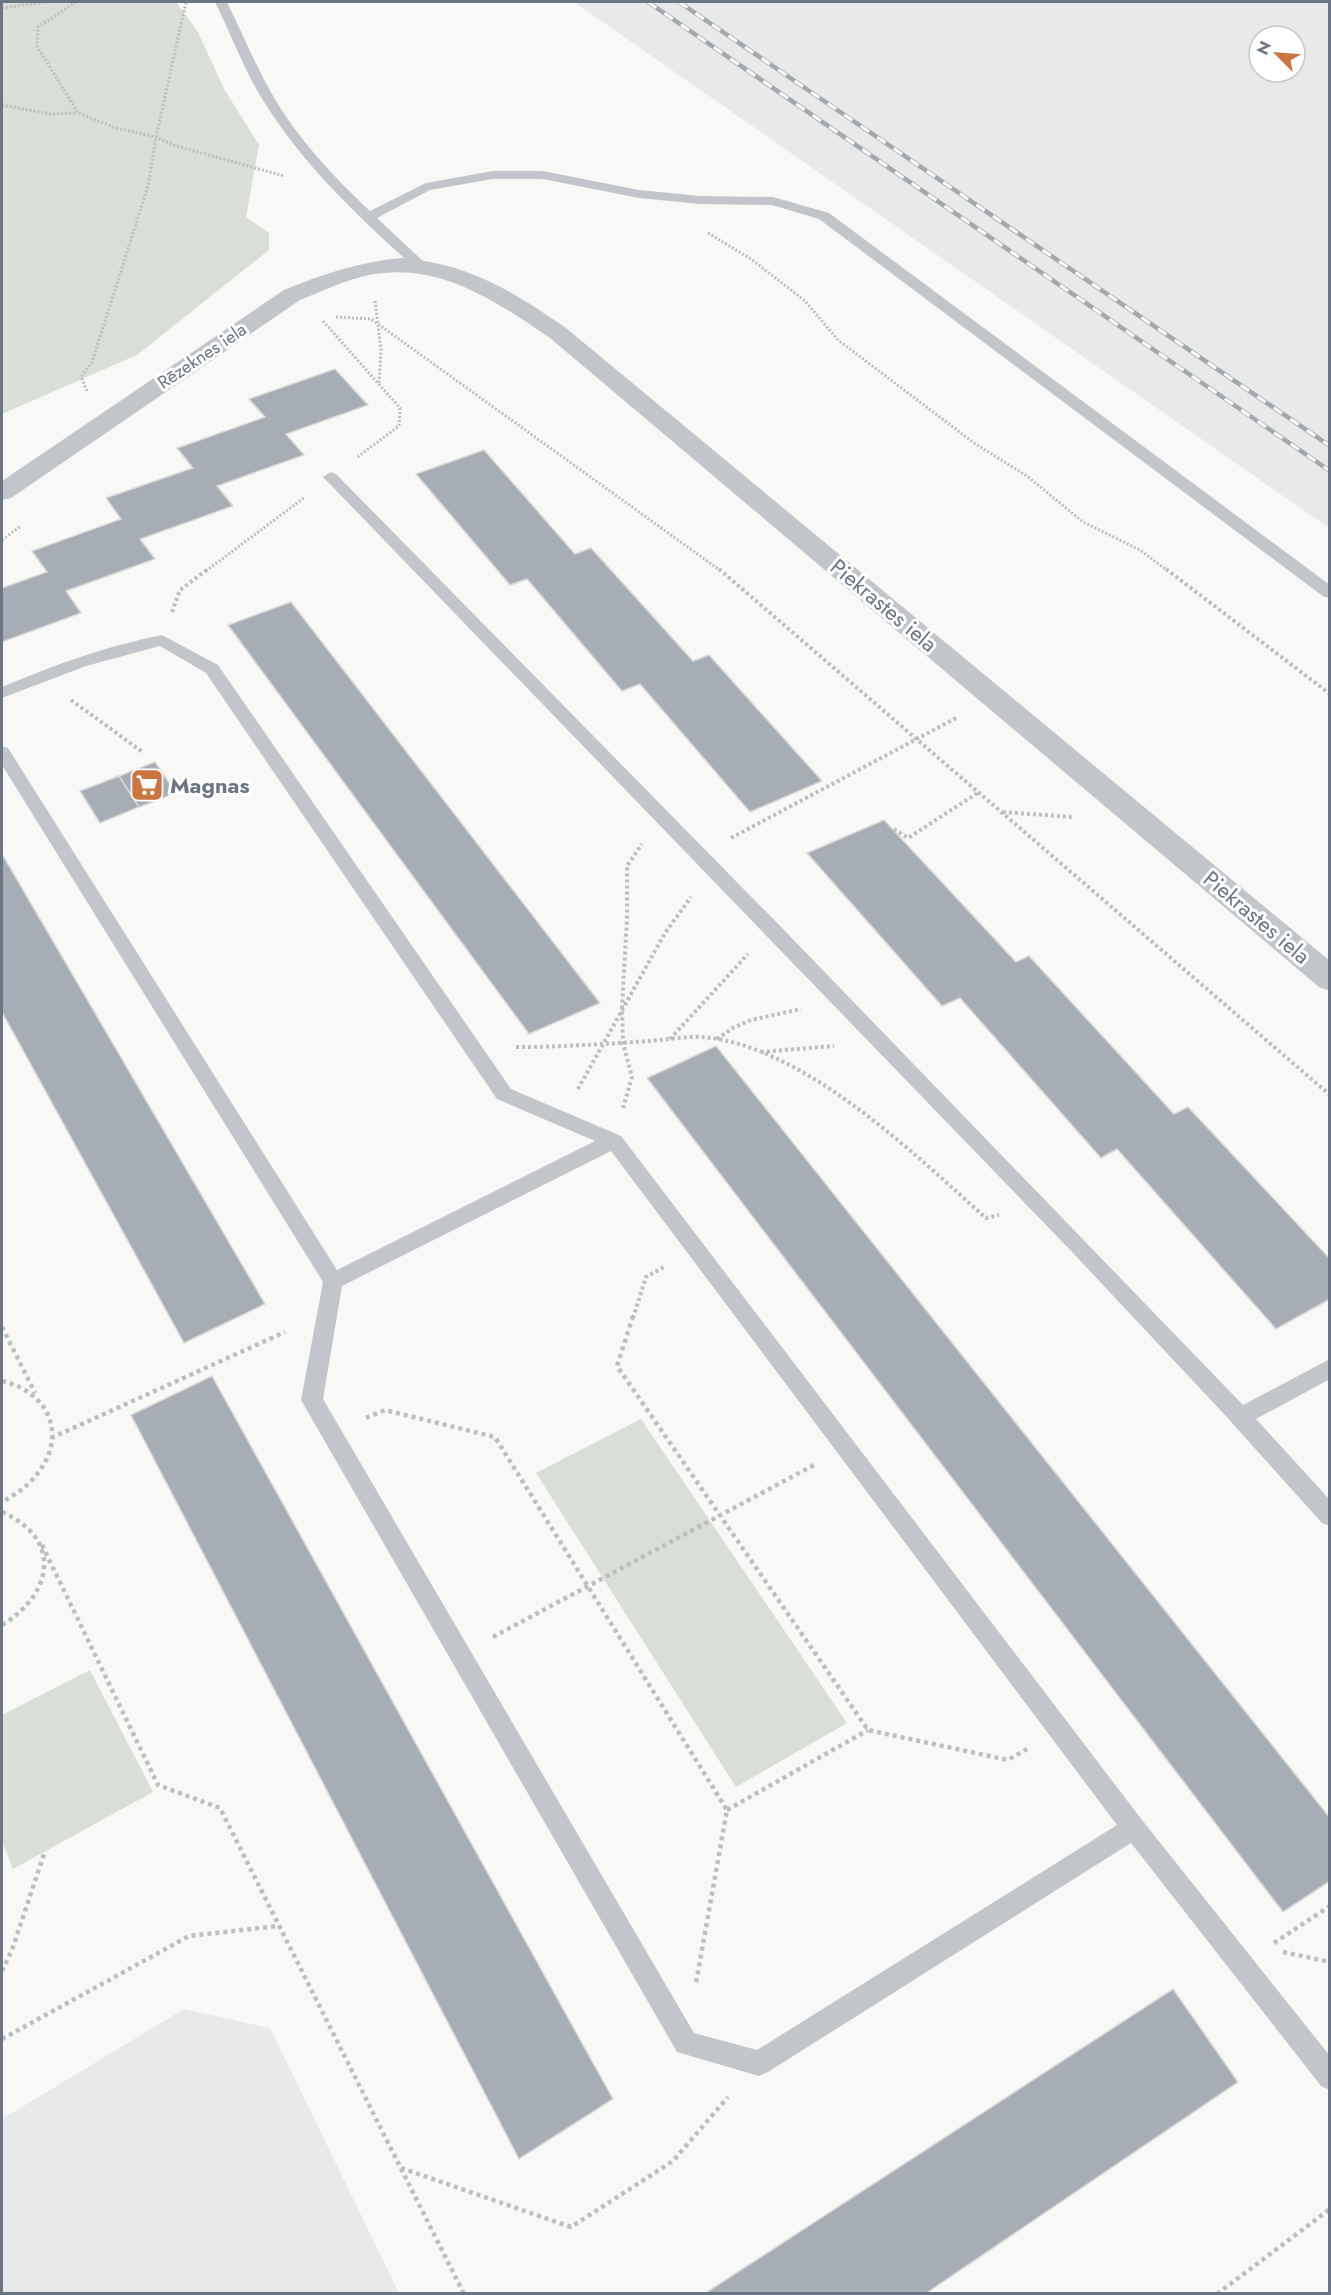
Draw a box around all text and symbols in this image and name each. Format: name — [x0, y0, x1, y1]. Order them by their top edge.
north arrow — [1247, 24, 1307, 84]
text: N — [1251, 37, 1277, 58]
street label: Rēzeknes iela — [152, 317, 252, 395]
street label: Piekrastes iela — [824, 551, 944, 659]
supermarket icon: Magnas — [129, 767, 165, 803]
place label: Magnas — [170, 769, 249, 801]
street label: Piekrastes iela — [1197, 863, 1317, 971]

